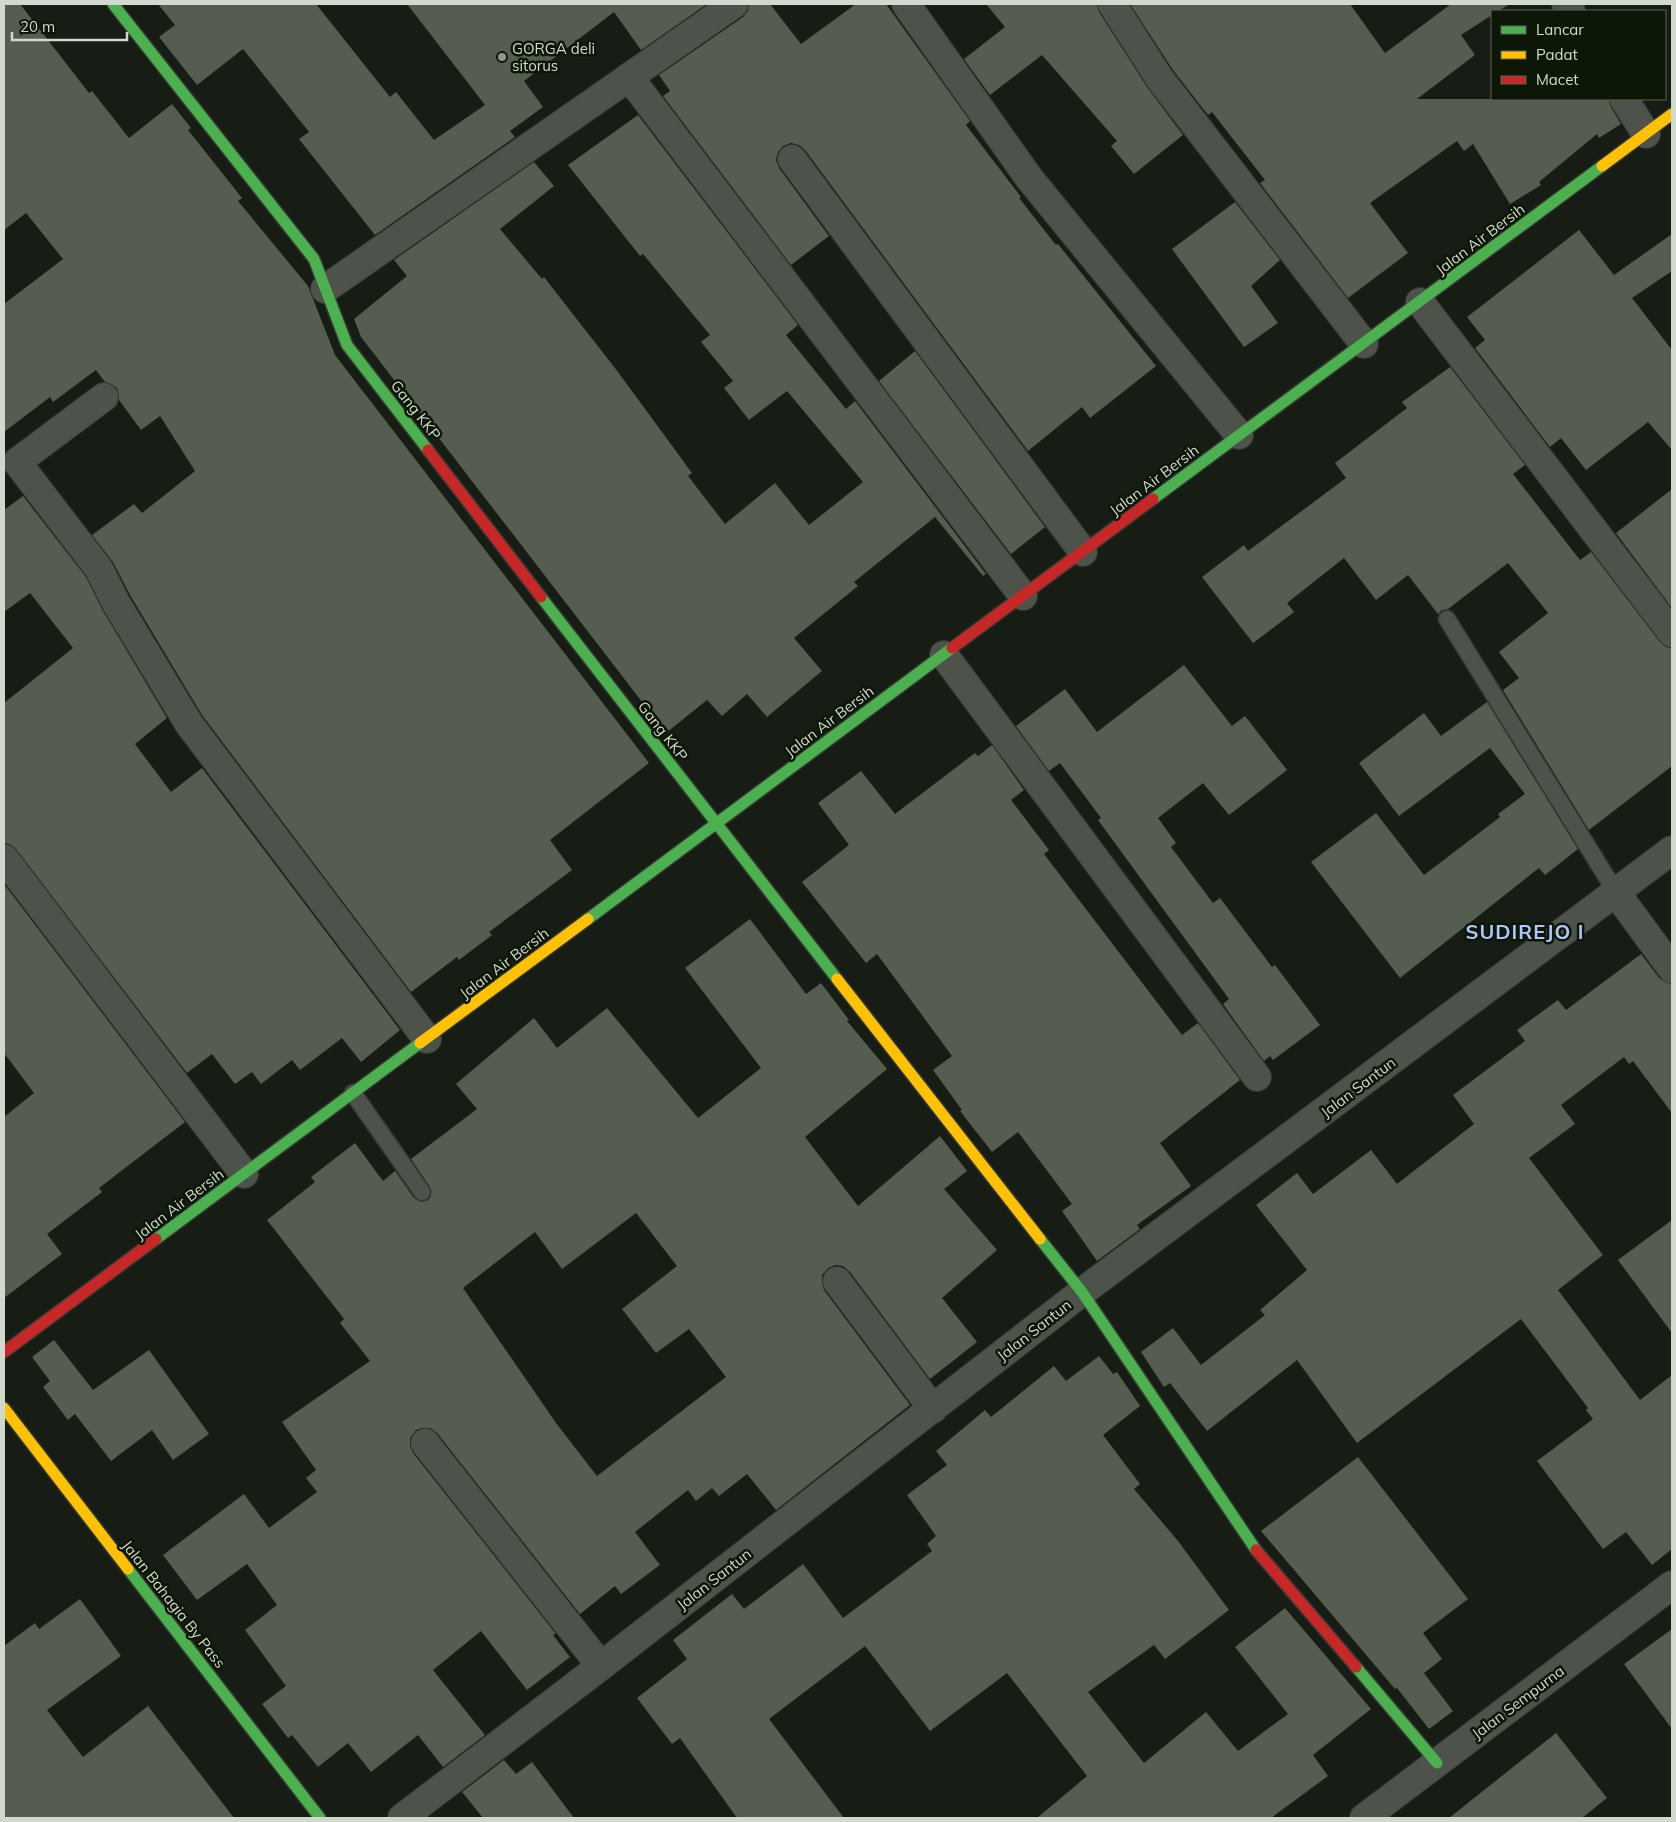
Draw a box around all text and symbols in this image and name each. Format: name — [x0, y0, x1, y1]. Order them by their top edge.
scale bar — [12, 10, 128, 42]
legend — [1491, 10, 1666, 100]
text: 20 m — [20, 17, 55, 36]
text: Lancar — [1536, 20, 1584, 39]
place label: GORGA deli sitorus — [512, 39, 595, 75]
text: Padat — [1536, 45, 1578, 64]
marker: GORGA deli sitorus — [496, 51, 508, 63]
text: Macet — [1536, 70, 1579, 89]
street label: Jalan Air Bersih — [1432, 199, 1528, 279]
street label: Gang KKP — [387, 376, 445, 444]
street label: Jalan Air Bersih — [1106, 440, 1202, 520]
street label: Jalan Air Bersih — [781, 681, 877, 761]
street label: Gang KKP — [634, 697, 692, 765]
district label: SUDIREJO I — [1466, 919, 1584, 944]
street label: Jalan Air Bersih — [456, 923, 552, 1003]
street label: Jalan Santun — [1317, 1053, 1399, 1121]
street label: Jalan Air Bersih — [131, 1164, 227, 1244]
street label: Jalan Santun — [993, 1295, 1075, 1365]
street label: Jalan Bahagia By Pass — [118, 1536, 230, 1672]
street label: Jalan Santun — [673, 1544, 755, 1614]
street label: Jalan Sempurna — [1468, 1661, 1568, 1743]

